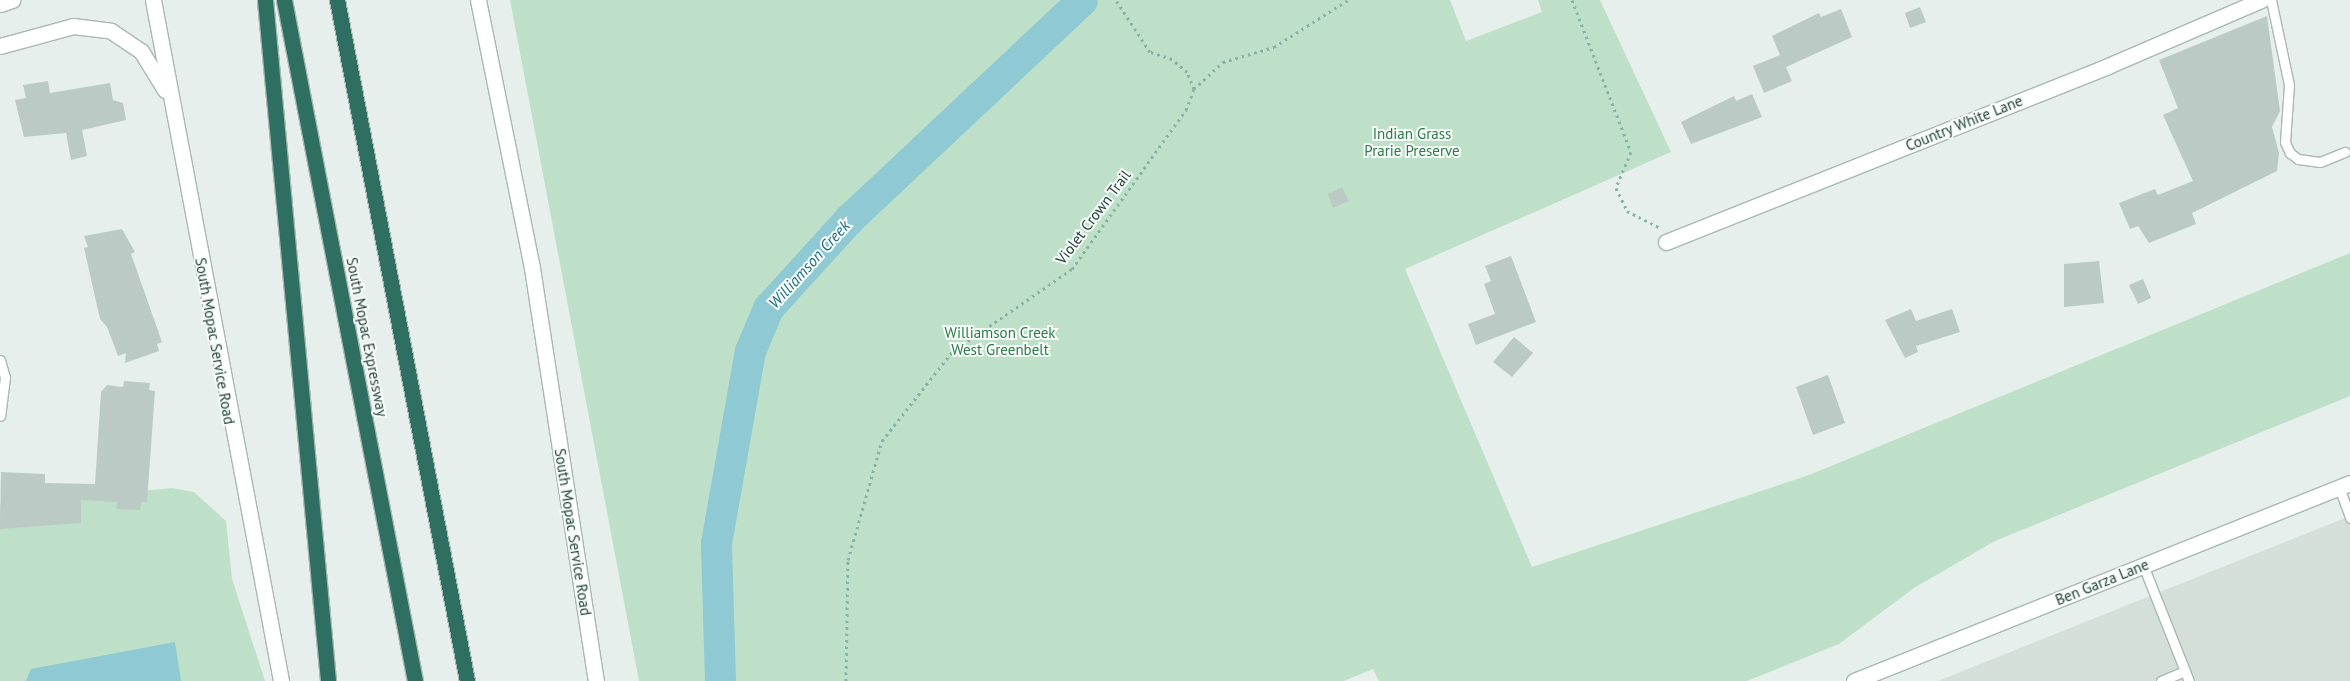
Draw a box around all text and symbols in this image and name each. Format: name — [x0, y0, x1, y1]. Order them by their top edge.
street label: Country White Lane — [1902, 91, 2026, 155]
park label: Indian Grass Prarie Preserve — [1364, 124, 1460, 159]
street label: Violet Crown Trail — [1052, 166, 1134, 268]
water label: Williamson Creek — [764, 216, 854, 312]
street label: South Mopac Service Road — [191, 256, 239, 426]
street label: South Mopac Expressway — [343, 256, 391, 418]
park label: Williamson Creek West Greenbelt — [944, 323, 1056, 358]
street label: South Mopac Service Road — [551, 447, 595, 617]
street label: Ben Garza Lane — [2053, 555, 2151, 609]

